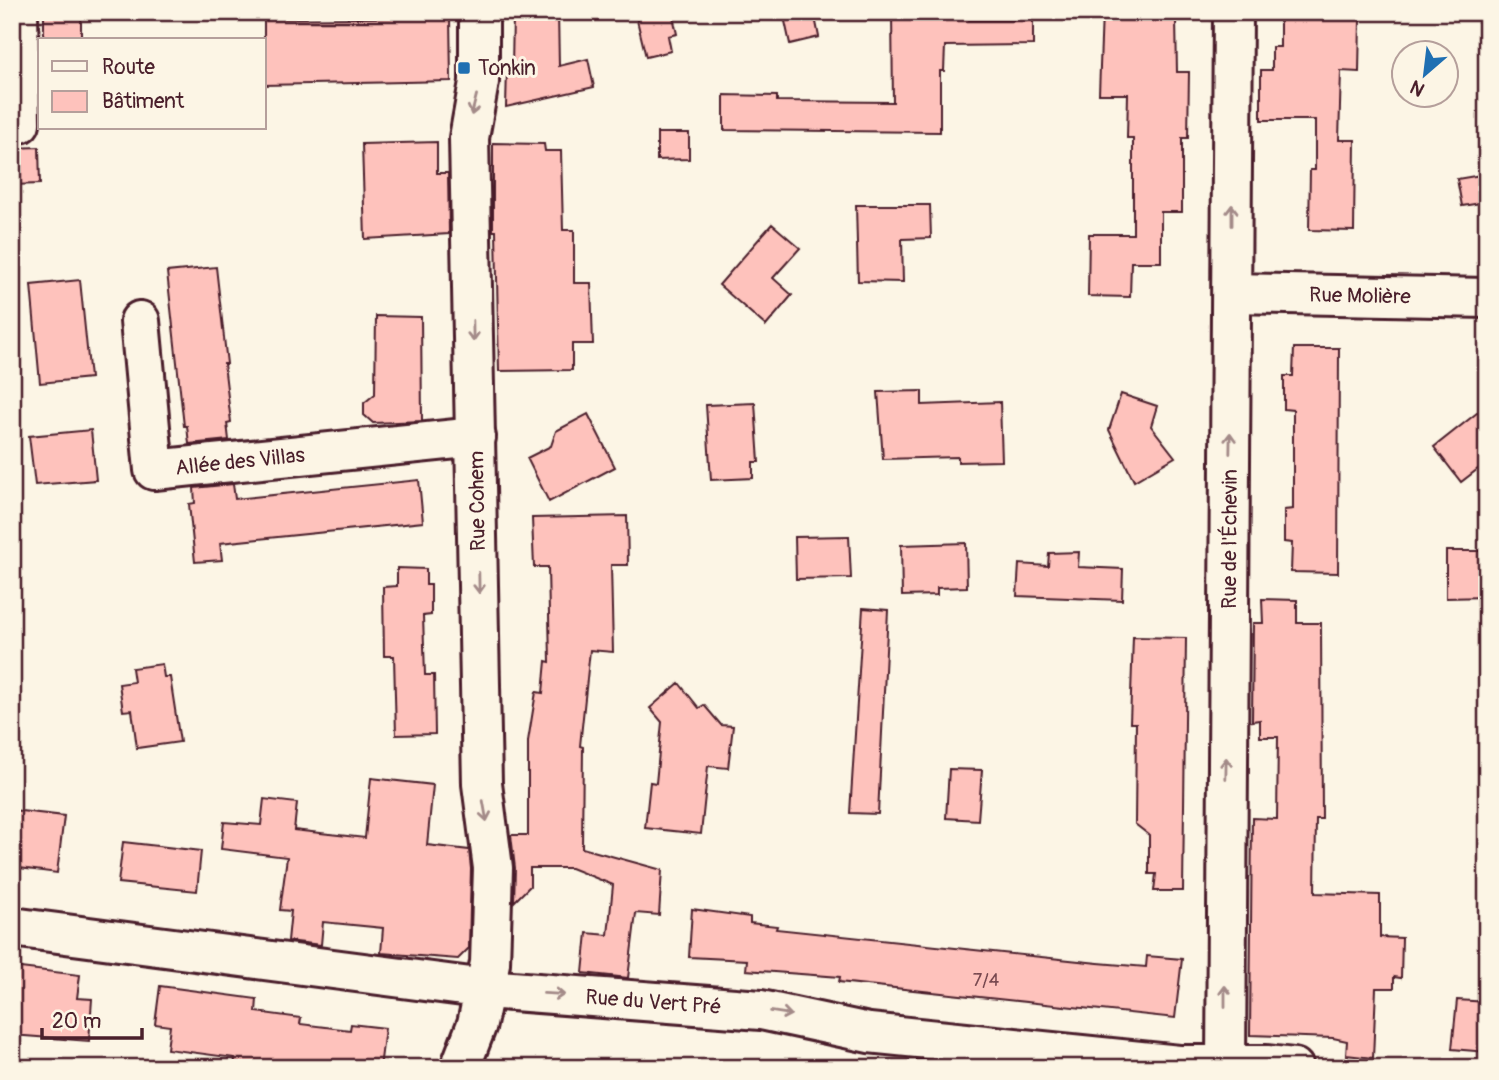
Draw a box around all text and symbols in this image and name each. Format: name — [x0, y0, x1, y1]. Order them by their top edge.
legend — [38, 38, 266, 130]
north arrow — [1390, 38, 1460, 108]
text: Route — [102, 54, 155, 81]
place label: Tonkin — [478, 55, 536, 82]
marker: Tonkin — [456, 60, 472, 76]
text: N — [1406, 74, 1429, 102]
text: Bâtiment — [102, 88, 185, 115]
one-way arrow — [467, 93, 480, 115]
one-way arrow — [1225, 204, 1239, 227]
street label: Rue Molière — [1309, 282, 1412, 311]
one-way arrow — [467, 320, 480, 343]
one-way arrow — [1224, 432, 1237, 455]
street label: Allée des Villas — [174, 442, 307, 482]
street label: Rue Cohem — [463, 451, 492, 551]
street label: Rue de l'Échevin — [1216, 469, 1244, 609]
one-way arrow — [472, 572, 485, 595]
one-way arrow — [1219, 757, 1232, 780]
one-way arrow — [479, 799, 492, 822]
house number: 7/4 — [973, 969, 1000, 992]
street label: Rue du Vert Pré — [584, 984, 723, 1021]
one-way arrow — [1218, 985, 1232, 1008]
one-way arrow — [542, 987, 565, 1000]
scale bar — [42, 996, 142, 1040]
one-way arrow — [769, 1007, 792, 1020]
text: 20 m — [52, 1008, 101, 1035]

